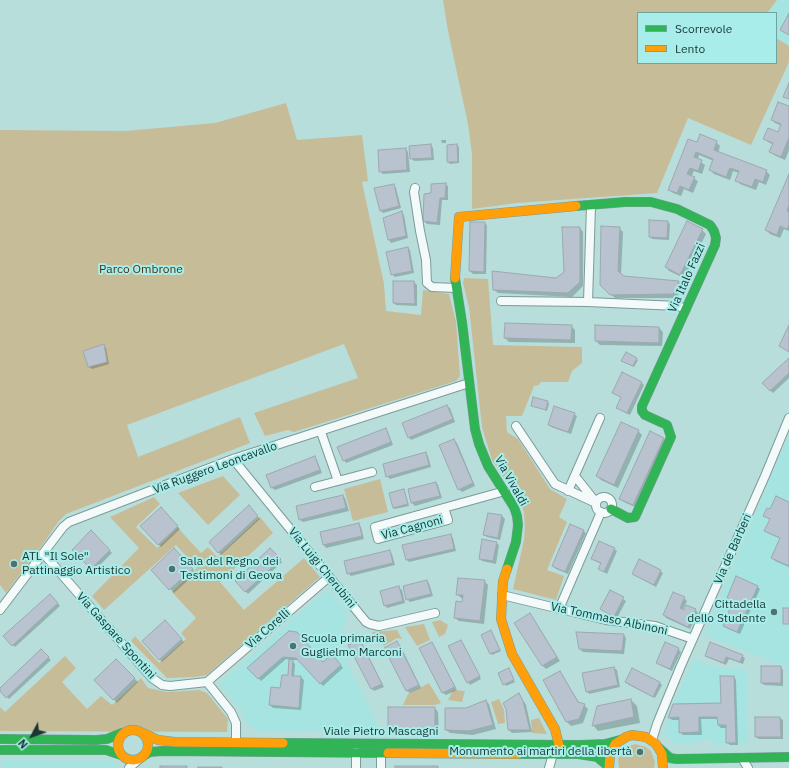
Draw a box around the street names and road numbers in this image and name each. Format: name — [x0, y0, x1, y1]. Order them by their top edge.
street label: Via Italo Fazzi — [665, 241, 709, 315]
street label: Via Ruggero Leoncavallo — [151, 439, 279, 497]
street label: Via Vivaldi — [491, 453, 531, 509]
street label: Via de Barberi — [711, 512, 755, 586]
street label: Via Cagnoni — [380, 513, 444, 543]
street label: Via Luigi Cherubini — [285, 525, 359, 611]
street label: Via Gaspare Spontini — [73, 590, 159, 682]
street label: Via Tommaso Albinoni — [549, 600, 669, 638]
street label: Via Corelli — [243, 606, 293, 652]
street label: Viale Pietro Mascagni — [324, 725, 438, 739]

